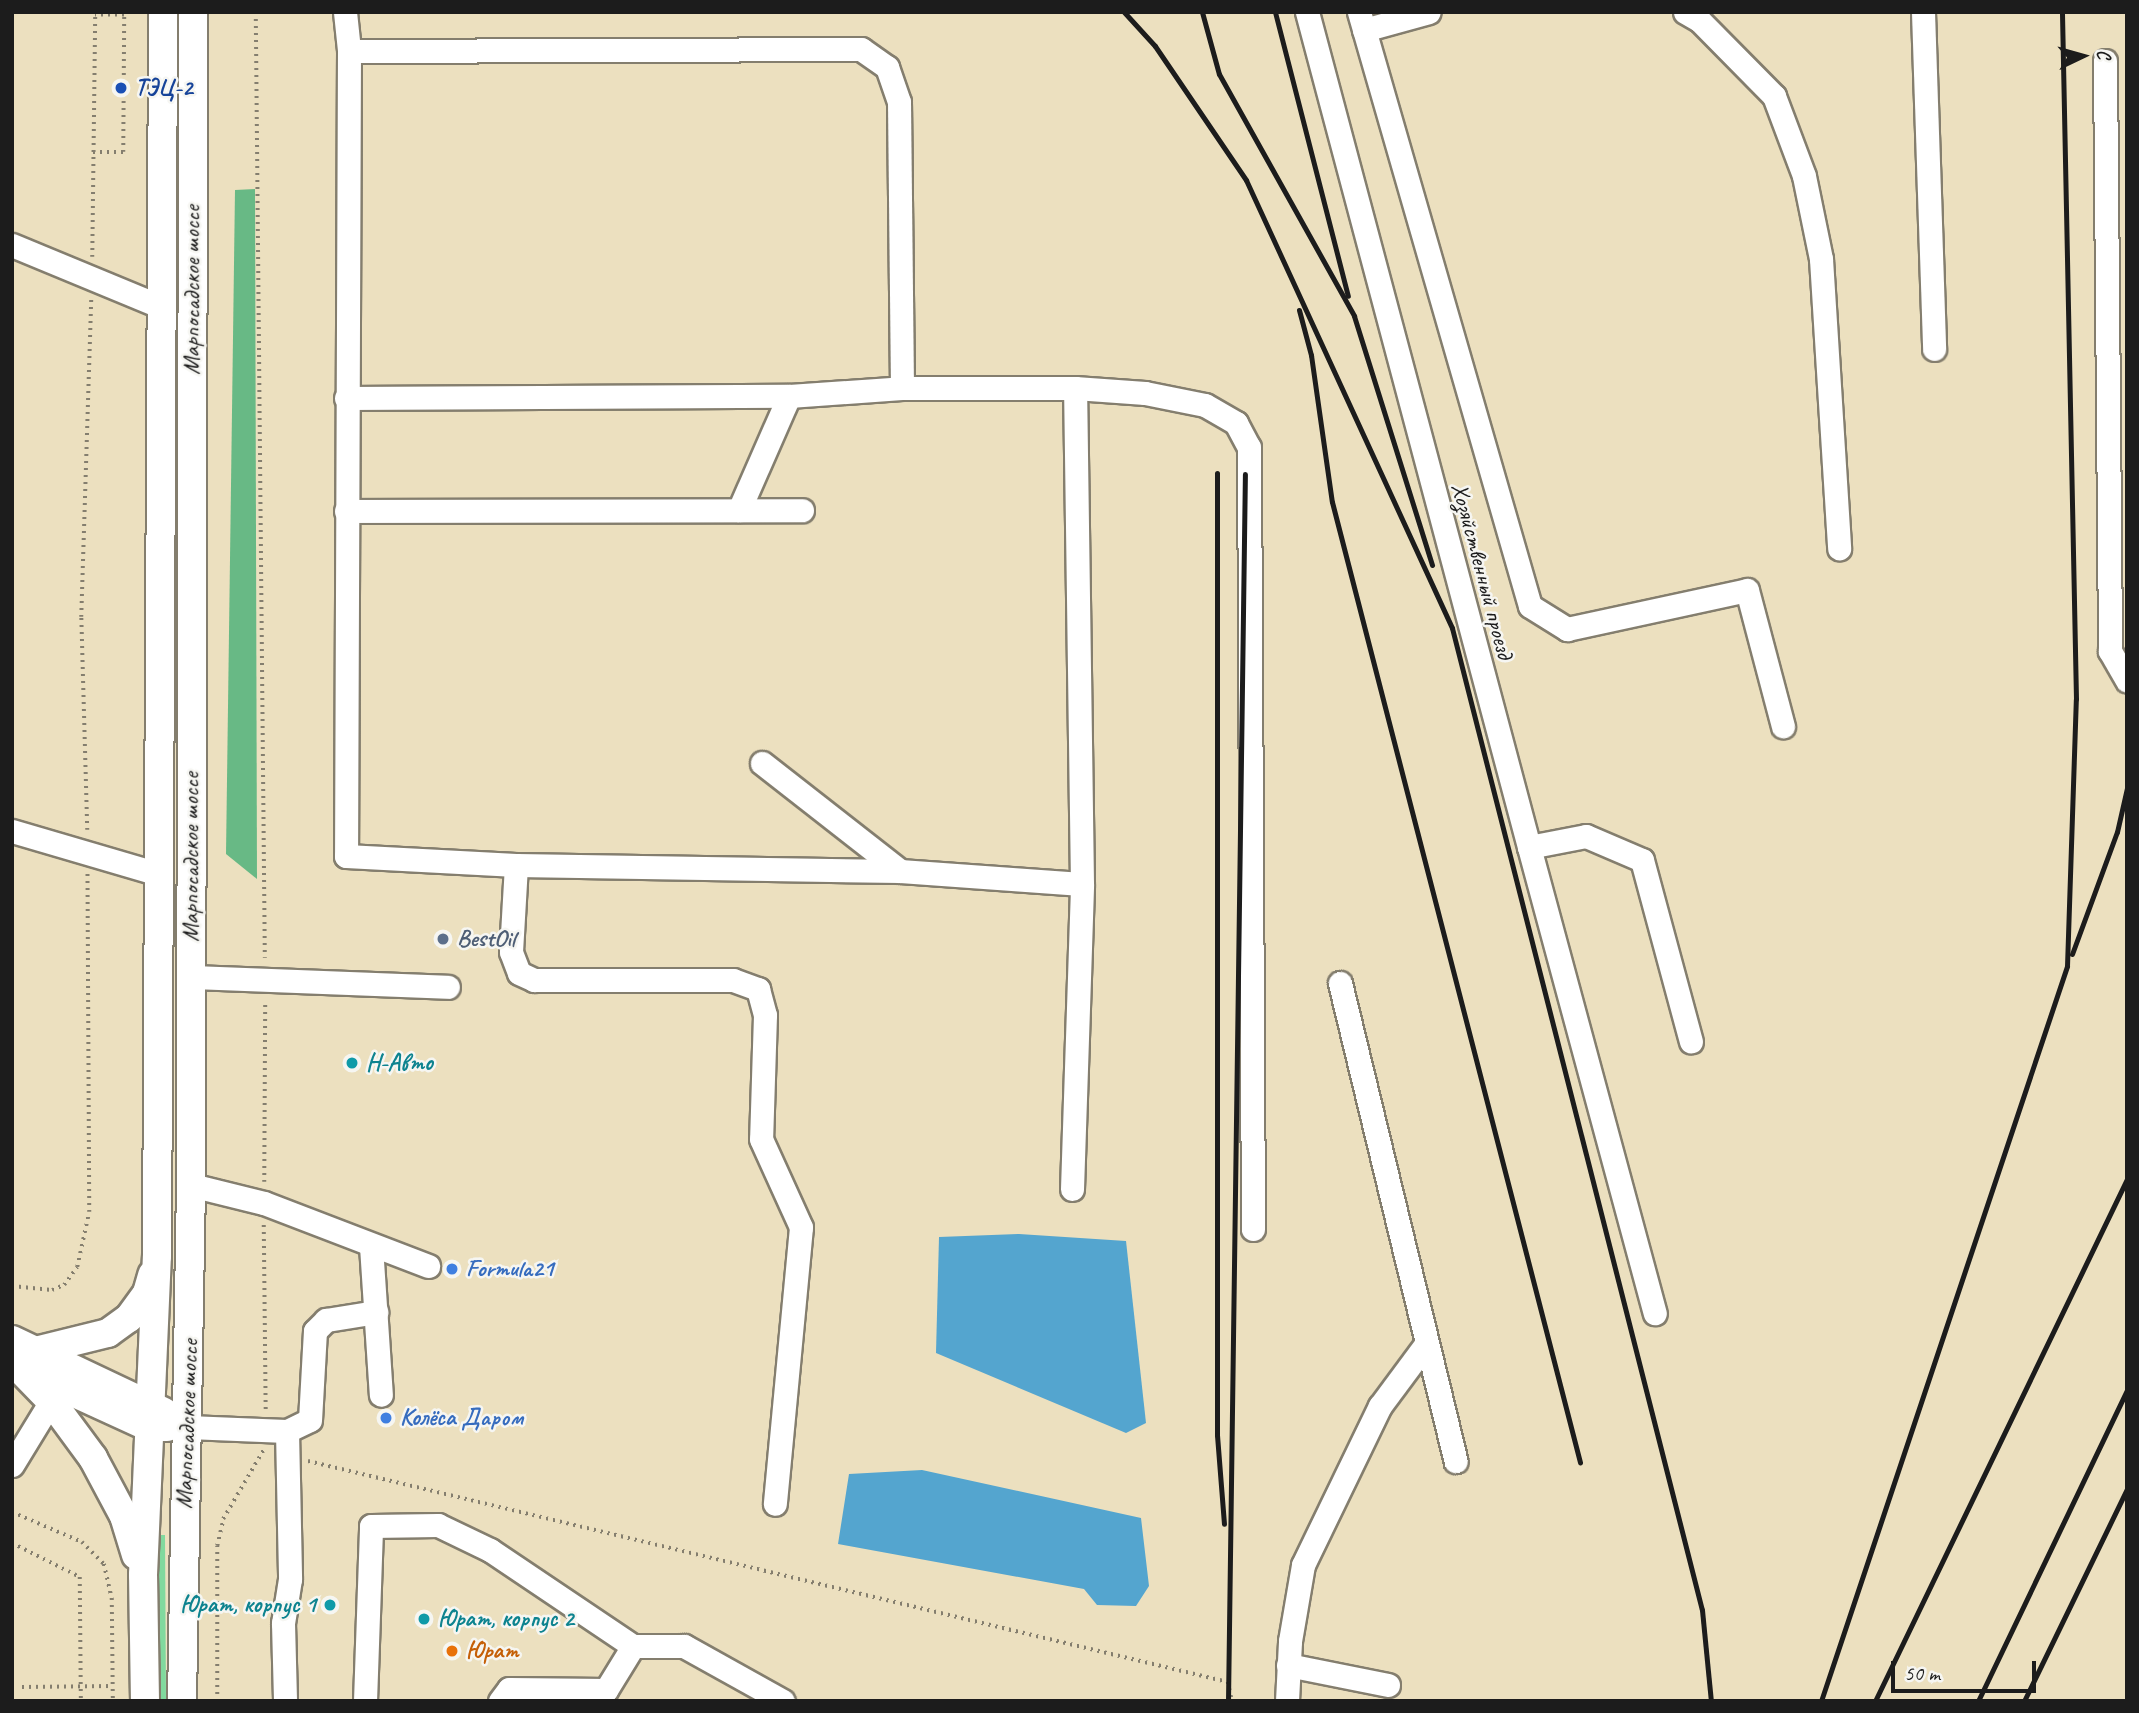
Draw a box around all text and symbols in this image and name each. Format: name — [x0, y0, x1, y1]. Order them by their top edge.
north arrow — [2048, 21, 2118, 91]
text: С — [2092, 48, 2116, 60]
place label: ТЭЦ-2 — [135, 74, 193, 102]
marker: ТЭЦ-2 — [113, 80, 129, 96]
street label: Марпосадское шоссе — [178, 205, 206, 375]
street label: Хозяйственный проезд — [1445, 480, 1519, 662]
street label: Марпосадское шоссе — [177, 772, 205, 942]
place label: BestOil — [457, 925, 515, 953]
marker: BestOil — [435, 931, 451, 947]
place label: Н-Авто — [366, 1049, 433, 1077]
marker: Н-Авто — [344, 1055, 360, 1071]
place label: Formula21 — [466, 1255, 554, 1283]
marker: Formula21 — [444, 1261, 460, 1277]
street label: Марпосадское шоссе — [170, 1339, 204, 1509]
place label: Колёса Даром — [400, 1404, 524, 1432]
marker: Колёса Даром — [378, 1410, 394, 1426]
place label: Юрат, корпус 1 — [180, 1591, 316, 1619]
marker: Юрат, корпус 1 — [322, 1597, 338, 1613]
place label: Юрат, корпус 2 — [438, 1605, 574, 1633]
marker: Юрат, корпус 2 — [416, 1611, 432, 1627]
place label: Юрат — [466, 1637, 519, 1665]
marker: Юрат — [444, 1643, 460, 1659]
scale bar — [1894, 1646, 2039, 1690]
text: 50 m — [1904, 1660, 1940, 1686]

